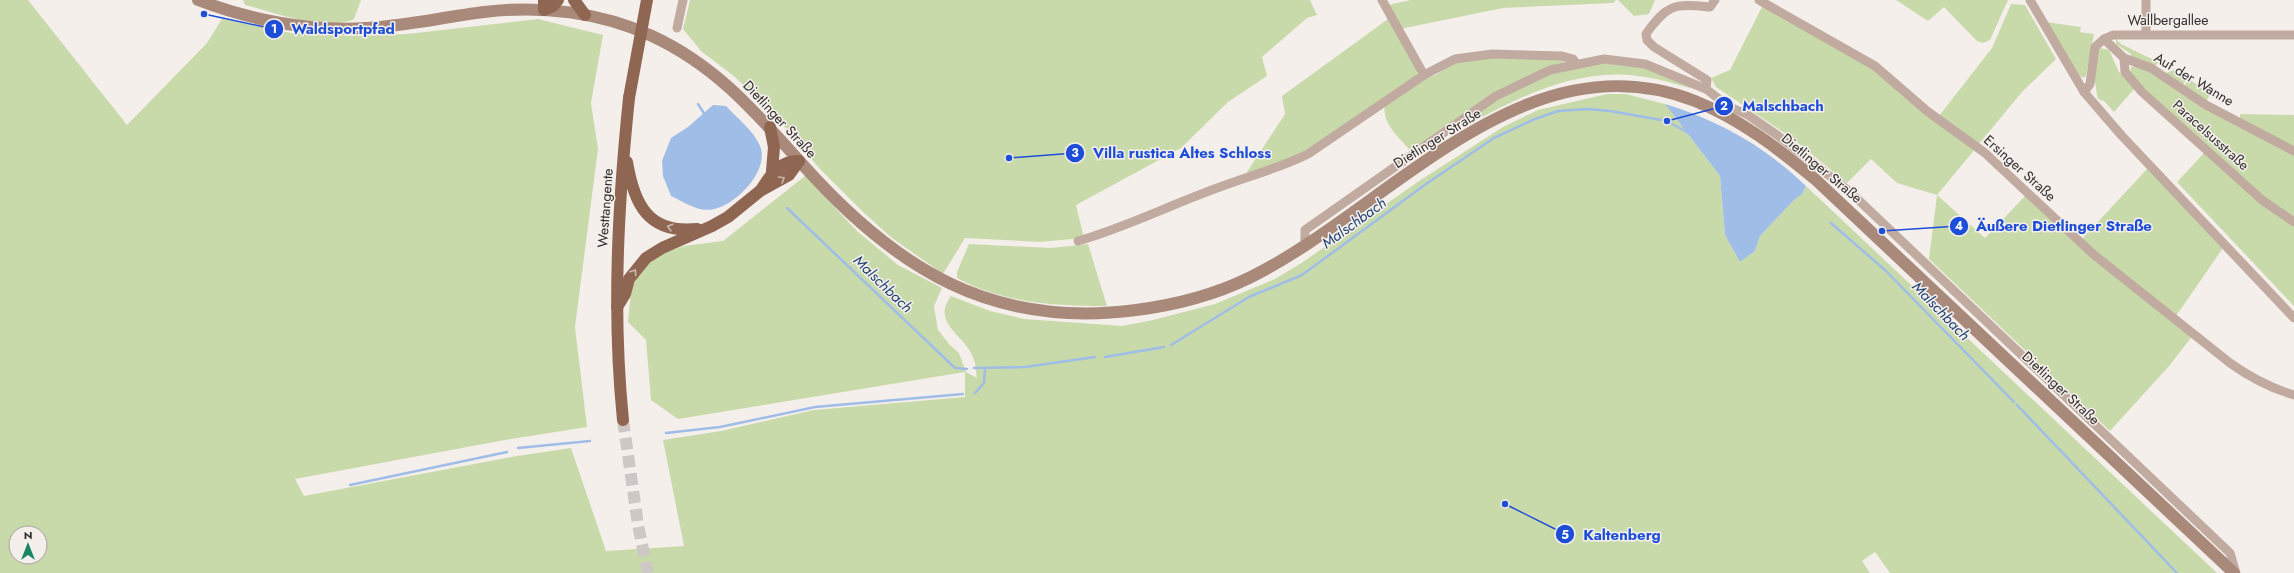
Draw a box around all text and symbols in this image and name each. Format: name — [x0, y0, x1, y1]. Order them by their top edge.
street label: Wallbergallee — [2128, 10, 2209, 30]
callout: Waldsportpfad — [264, 15, 403, 42]
text: Waldsportpfad — [291, 18, 395, 40]
text: 1 — [271, 20, 277, 38]
street label: Auf der Wanne — [2150, 47, 2238, 111]
street label: Dietlinger Straße — [739, 76, 821, 162]
callout: Malschbach — [1714, 93, 1832, 120]
text: Malschbach — [1742, 95, 1824, 117]
street label: Paracelsusstraße — [2168, 95, 2254, 175]
text: 2 — [1720, 97, 1728, 115]
street label: Dietlinger Straße — [1389, 103, 1485, 173]
street label: Dietlinger Straße — [1777, 128, 1867, 208]
street label: Ersinger Straße — [1979, 130, 2061, 206]
callout: Villa rustica Altes Schloss — [1065, 139, 1279, 166]
text: Villa rustica Altes Schloss — [1092, 142, 1271, 164]
text: 3 — [1071, 144, 1079, 162]
street label: Westtangente — [592, 168, 618, 248]
one-way arrow — [778, 177, 785, 184]
water label: Malschbach — [1317, 192, 1391, 254]
callout: Äußere Dietlinger Straße — [1949, 212, 2160, 239]
text: Äußere Dietlinger Straße — [1975, 215, 2152, 237]
text: 4 — [1955, 217, 1963, 235]
one-way arrow — [667, 224, 673, 232]
water label: Malschbach — [848, 250, 918, 318]
one-way arrow — [629, 269, 637, 276]
water label: Malschbach — [1907, 276, 1975, 346]
street label: Dietlinger Straße — [2018, 347, 2104, 429]
callout: Kaltenberg — [1555, 521, 1669, 548]
text: Kaltenberg — [1583, 524, 1661, 546]
north arrow — [8, 525, 48, 565]
text: 5 — [1561, 526, 1569, 544]
text: N — [24, 527, 32, 543]

